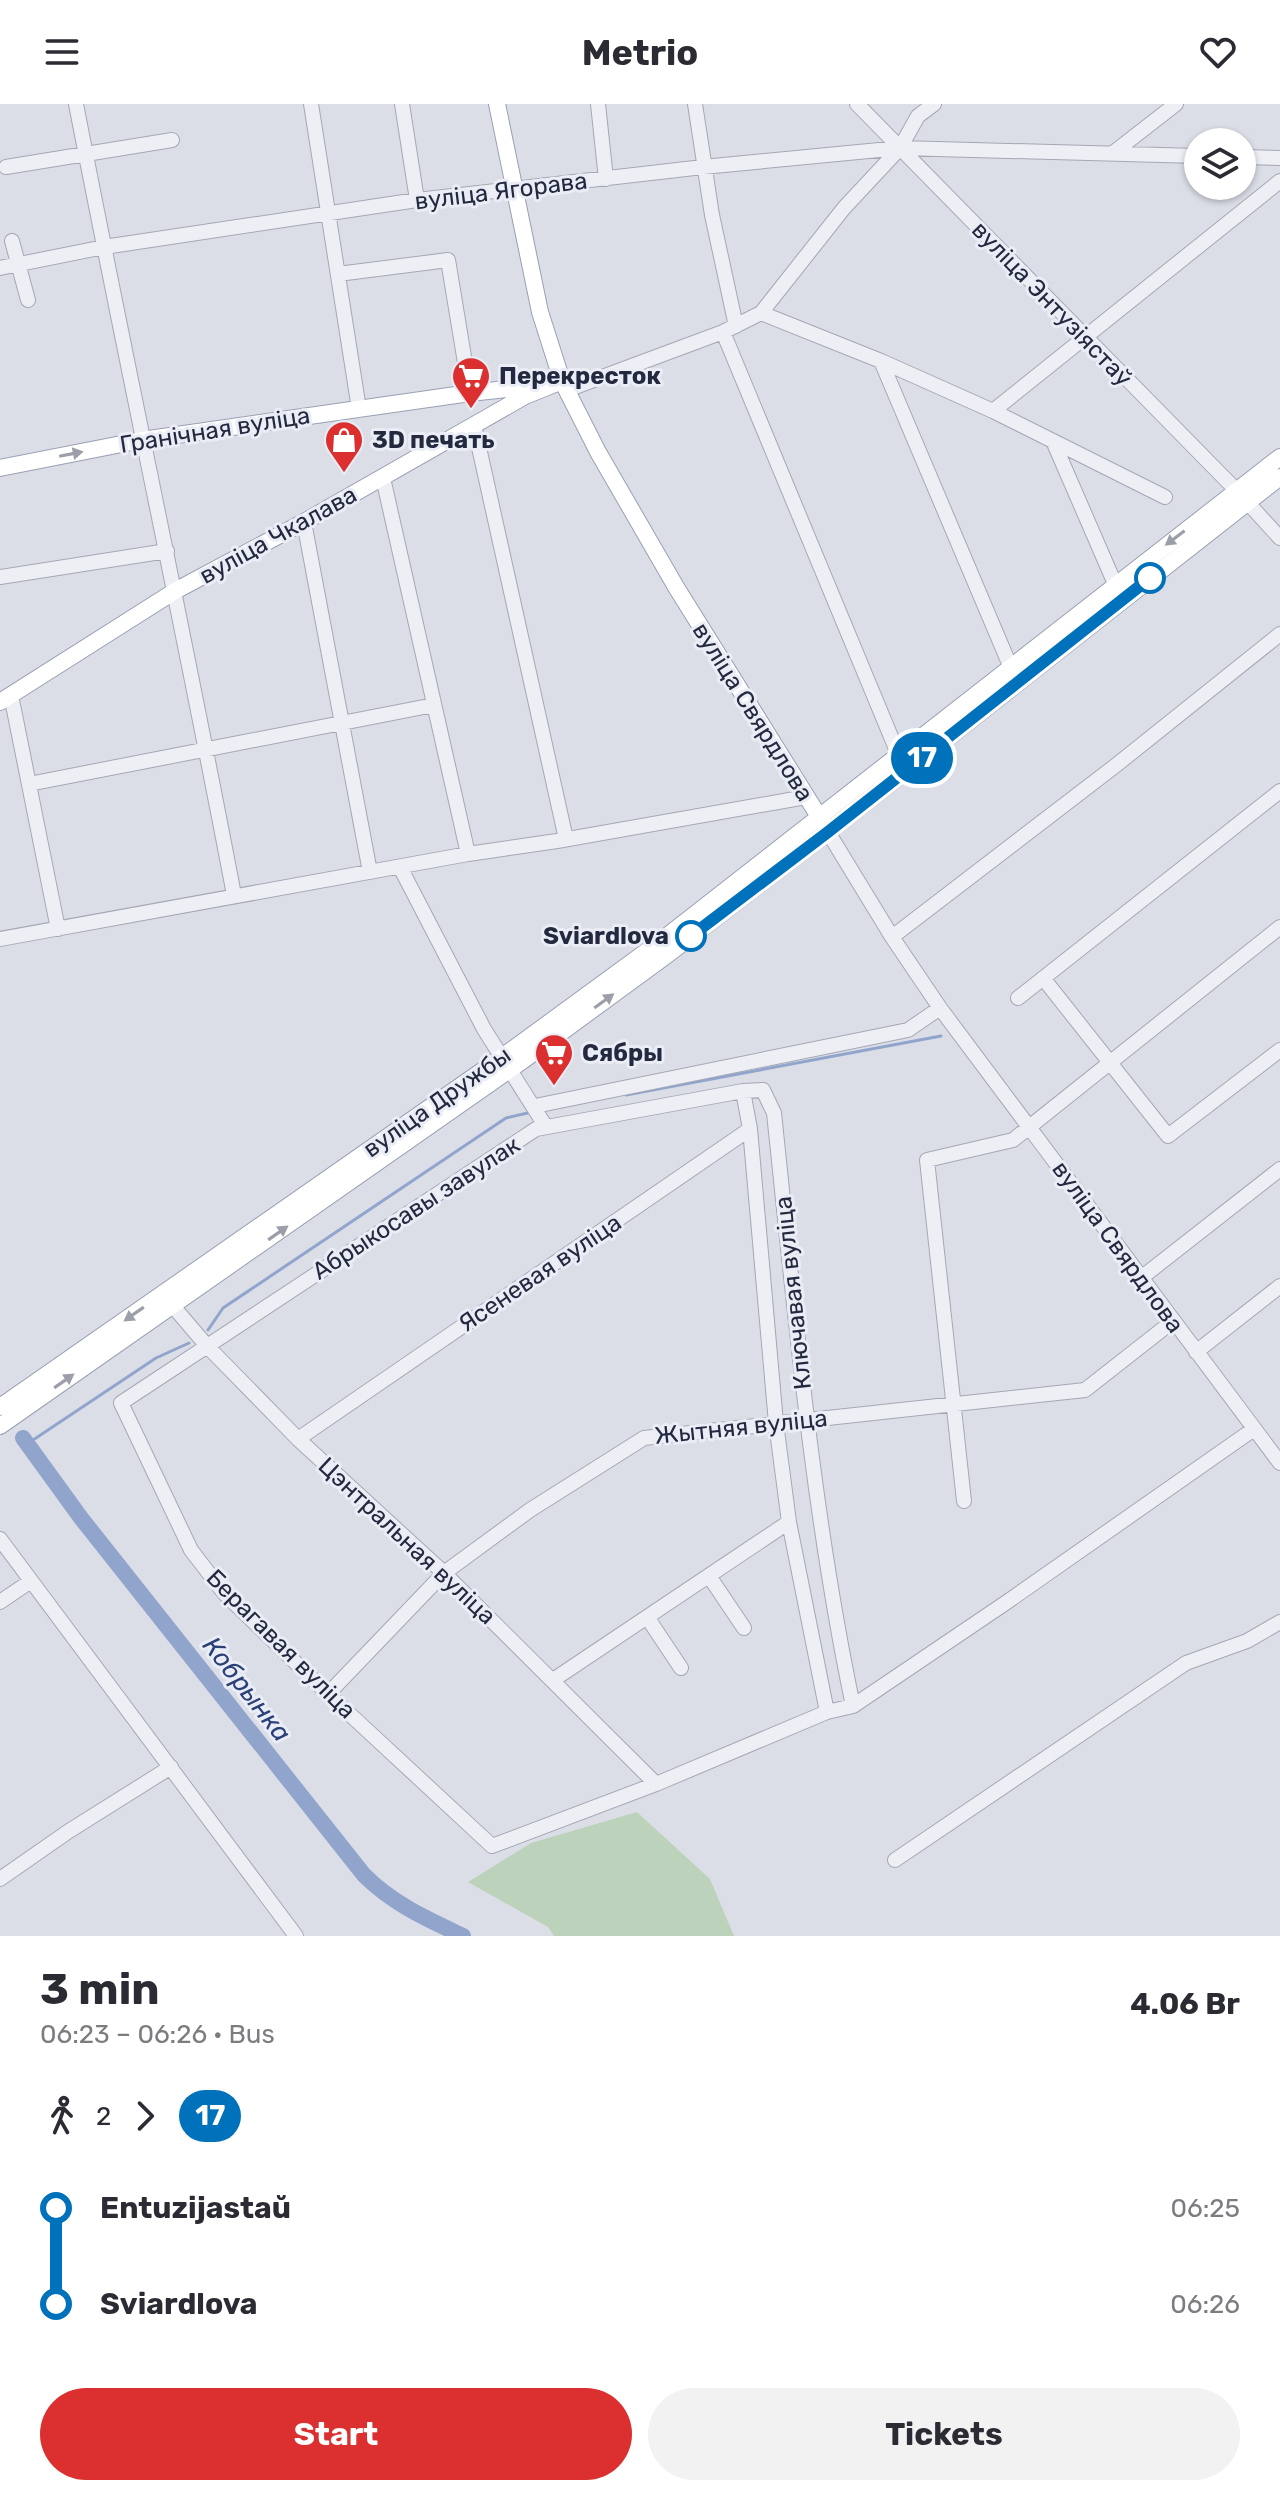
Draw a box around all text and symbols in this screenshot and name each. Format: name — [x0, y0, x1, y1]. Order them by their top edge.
icon: menu — [40, 30, 84, 74]
icon: heart — [1196, 30, 1240, 74]
text: Metrio — [582, 31, 698, 74]
map controls — [1184, 128, 1256, 200]
button: layers — [1184, 128, 1256, 200]
street label: вуліца Ягорава — [413, 167, 589, 215]
street label: вуліца Энтузіястаў — [966, 216, 1138, 392]
supermarket icon: Перекресток — [450, 355, 492, 410]
place label: Перекресток — [499, 362, 661, 390]
street label: Гранічная вуліца — [118, 401, 312, 459]
shop icon: 3D печать — [323, 419, 365, 474]
place label: 3D печать — [372, 426, 495, 454]
one-way arrow — [59, 447, 84, 460]
street label: вуліца Чкалава — [195, 480, 361, 590]
one-way arrow — [1165, 530, 1185, 546]
unlabelled marker — [1135, 563, 1165, 593]
street label: вуліца Свярдлова — [687, 618, 819, 806]
line badge: 17 — [886, 732, 958, 784]
text: 17 — [907, 741, 937, 774]
marker: Sviardlova — [676, 921, 706, 951]
place label: Sviardlova — [543, 922, 669, 950]
one-way arrow — [594, 994, 614, 1010]
supermarket icon: Сябры — [533, 1032, 575, 1087]
place label: Сябры — [582, 1039, 663, 1067]
street label: вуліца Дружбы — [358, 1041, 516, 1163]
street label: Абрыкосавы завулак — [307, 1130, 525, 1286]
street label: вуліца Свярдлова — [1046, 1156, 1190, 1338]
street label: Ключавая вуліца — [769, 1195, 817, 1391]
street label: Ясеневая вуліца — [453, 1208, 627, 1338]
one-way arrow — [267, 1226, 288, 1241]
one-way arrow — [124, 1306, 145, 1321]
one-way arrow — [54, 1374, 75, 1389]
street label: Жытняя вуліца — [653, 1404, 829, 1450]
street label: Цэнтральная вуліца — [313, 1452, 501, 1630]
street label: Берагавая вуліца — [201, 1564, 361, 1724]
water label: Кобрынка — [196, 1631, 297, 1748]
text: 3 min — [40, 1963, 160, 2015]
text: 4.06 Br — [1130, 1986, 1240, 2022]
text: 06:23 – 06:26 · Bus — [40, 2019, 275, 2050]
icon: walk — [40, 2094, 84, 2138]
icon: forward — [123, 2094, 167, 2138]
text: 17 — [195, 2099, 225, 2132]
text: 2 — [96, 2101, 111, 2132]
text: Entuzijastaŭ — [100, 2190, 291, 2226]
text: 06:25 — [1170, 2193, 1240, 2224]
text: Sviardlova — [100, 2286, 258, 2322]
text: 06:26 — [1170, 2289, 1240, 2320]
button: Start — [40, 2388, 632, 2480]
button: Tickets — [648, 2388, 1240, 2480]

